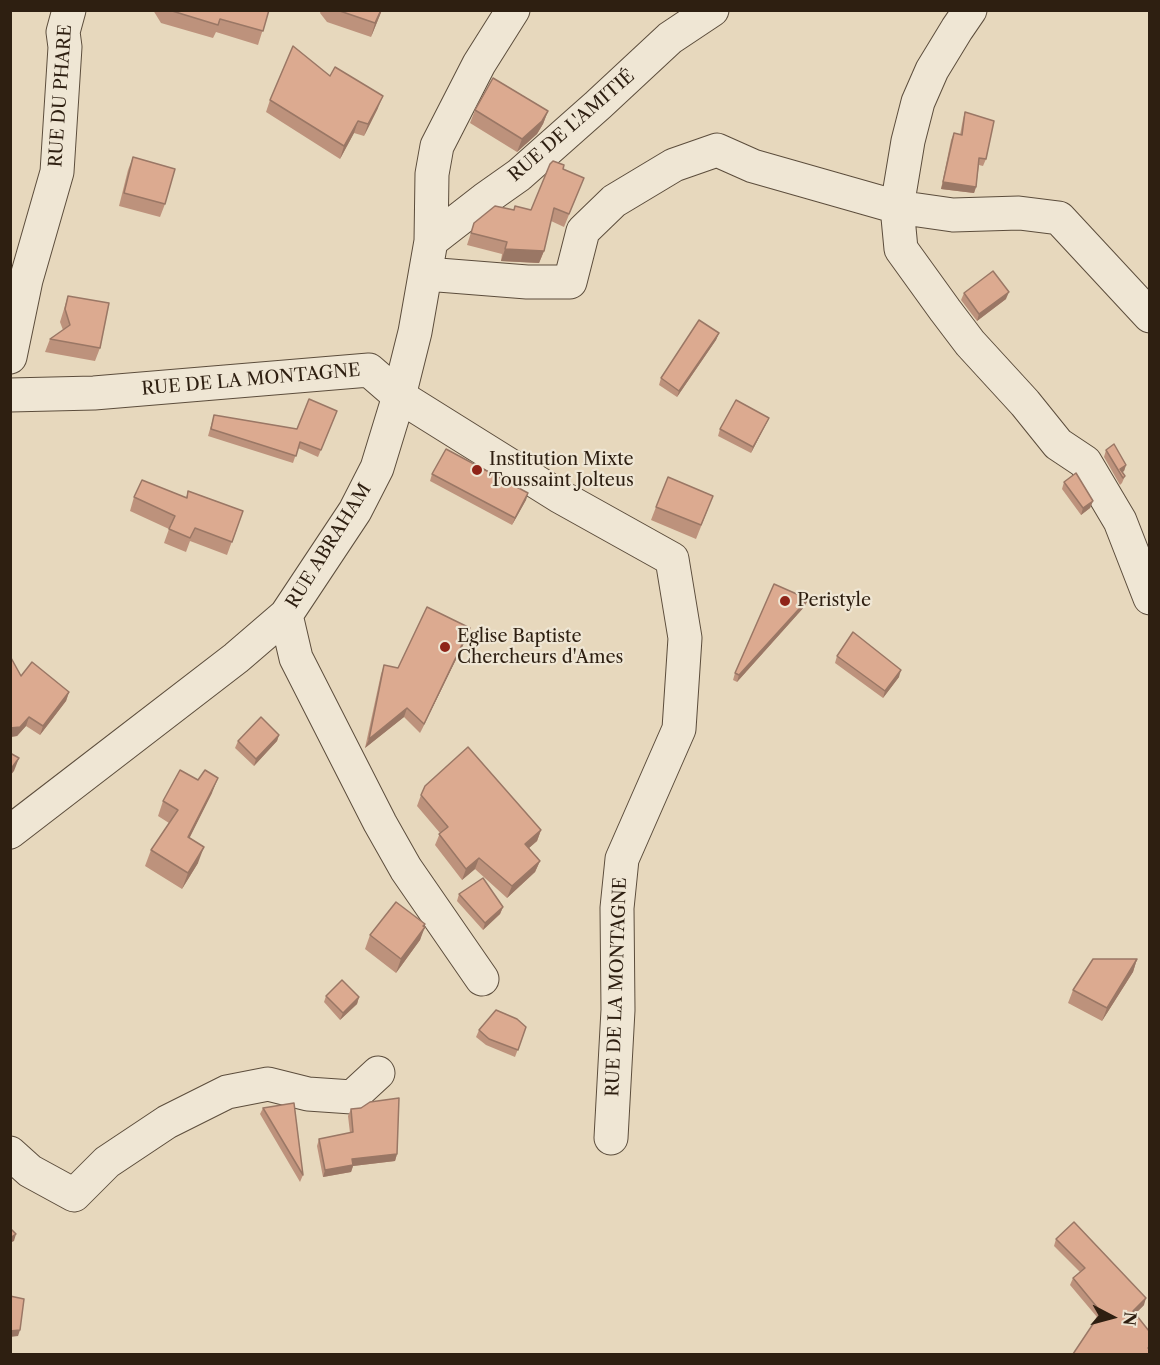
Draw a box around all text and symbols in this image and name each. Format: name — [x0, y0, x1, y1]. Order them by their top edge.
street label: RUE DU PHARE — [45, 24, 77, 168]
street label: RUE DE L'AMITIÉ — [505, 65, 639, 187]
street label: RUE DE LA MONTAGNE — [141, 360, 361, 400]
place label: Institution Mixte Toussaint Jolteus — [489, 449, 634, 492]
marker: Institution Mixte Toussaint Jolteus — [470, 463, 484, 477]
street label: RUE ABRAHAM — [282, 480, 376, 612]
place label: Peristyle — [797, 590, 871, 612]
marker: Peristyle — [778, 594, 792, 608]
place label: Eglise Baptiste Chercheurs d'Ames — [457, 626, 623, 668]
marker: Eglise Baptiste Chercheurs d'Ames — [438, 640, 452, 654]
street label: RUE DE LA MONTAGNE — [602, 877, 632, 1097]
north arrow — [1082, 1287, 1142, 1347]
text: N — [1119, 1311, 1141, 1327]

